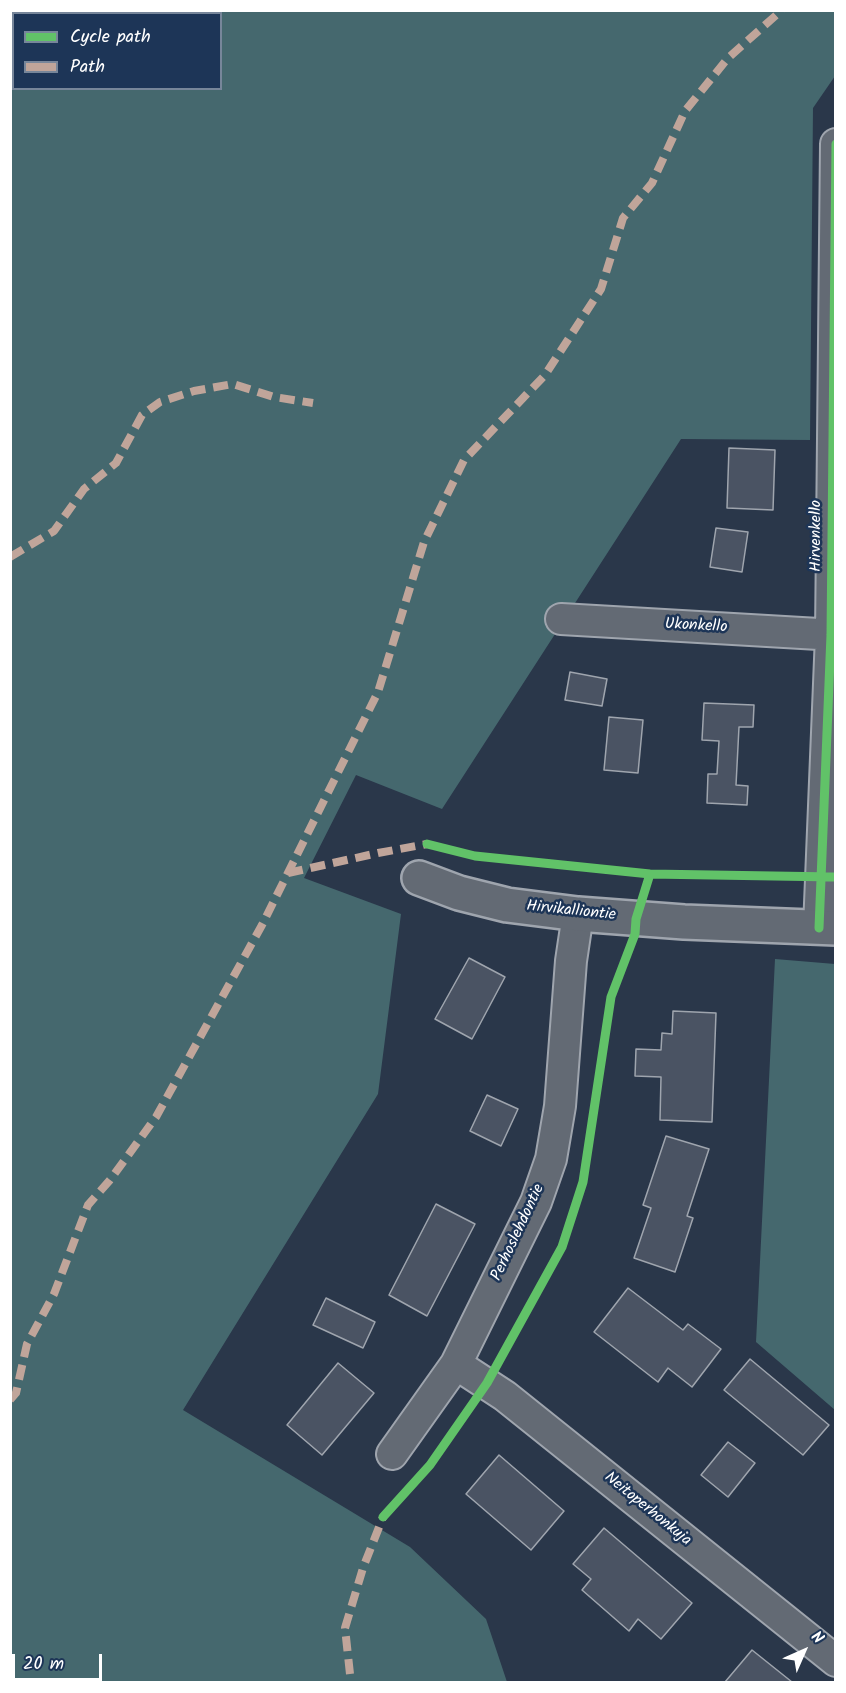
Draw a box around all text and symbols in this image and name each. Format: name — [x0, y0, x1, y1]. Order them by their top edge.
legend — [12, 12, 222, 90]
text: Cycle path — [70, 23, 151, 52]
text: Path — [70, 53, 105, 82]
street label: Hirvenkello — [807, 500, 827, 572]
street label: Ukonkello — [664, 616, 728, 638]
street label: Hirvikalliontie — [525, 898, 617, 926]
street label: Perhoslehdontie — [488, 1182, 550, 1284]
street label: Neitoperhonkuja — [600, 1469, 694, 1551]
north arrow — [774, 1621, 834, 1681]
text: N — [805, 1626, 829, 1650]
scale bar — [15, 1642, 105, 1680]
text: 20 m — [23, 1650, 64, 1679]

